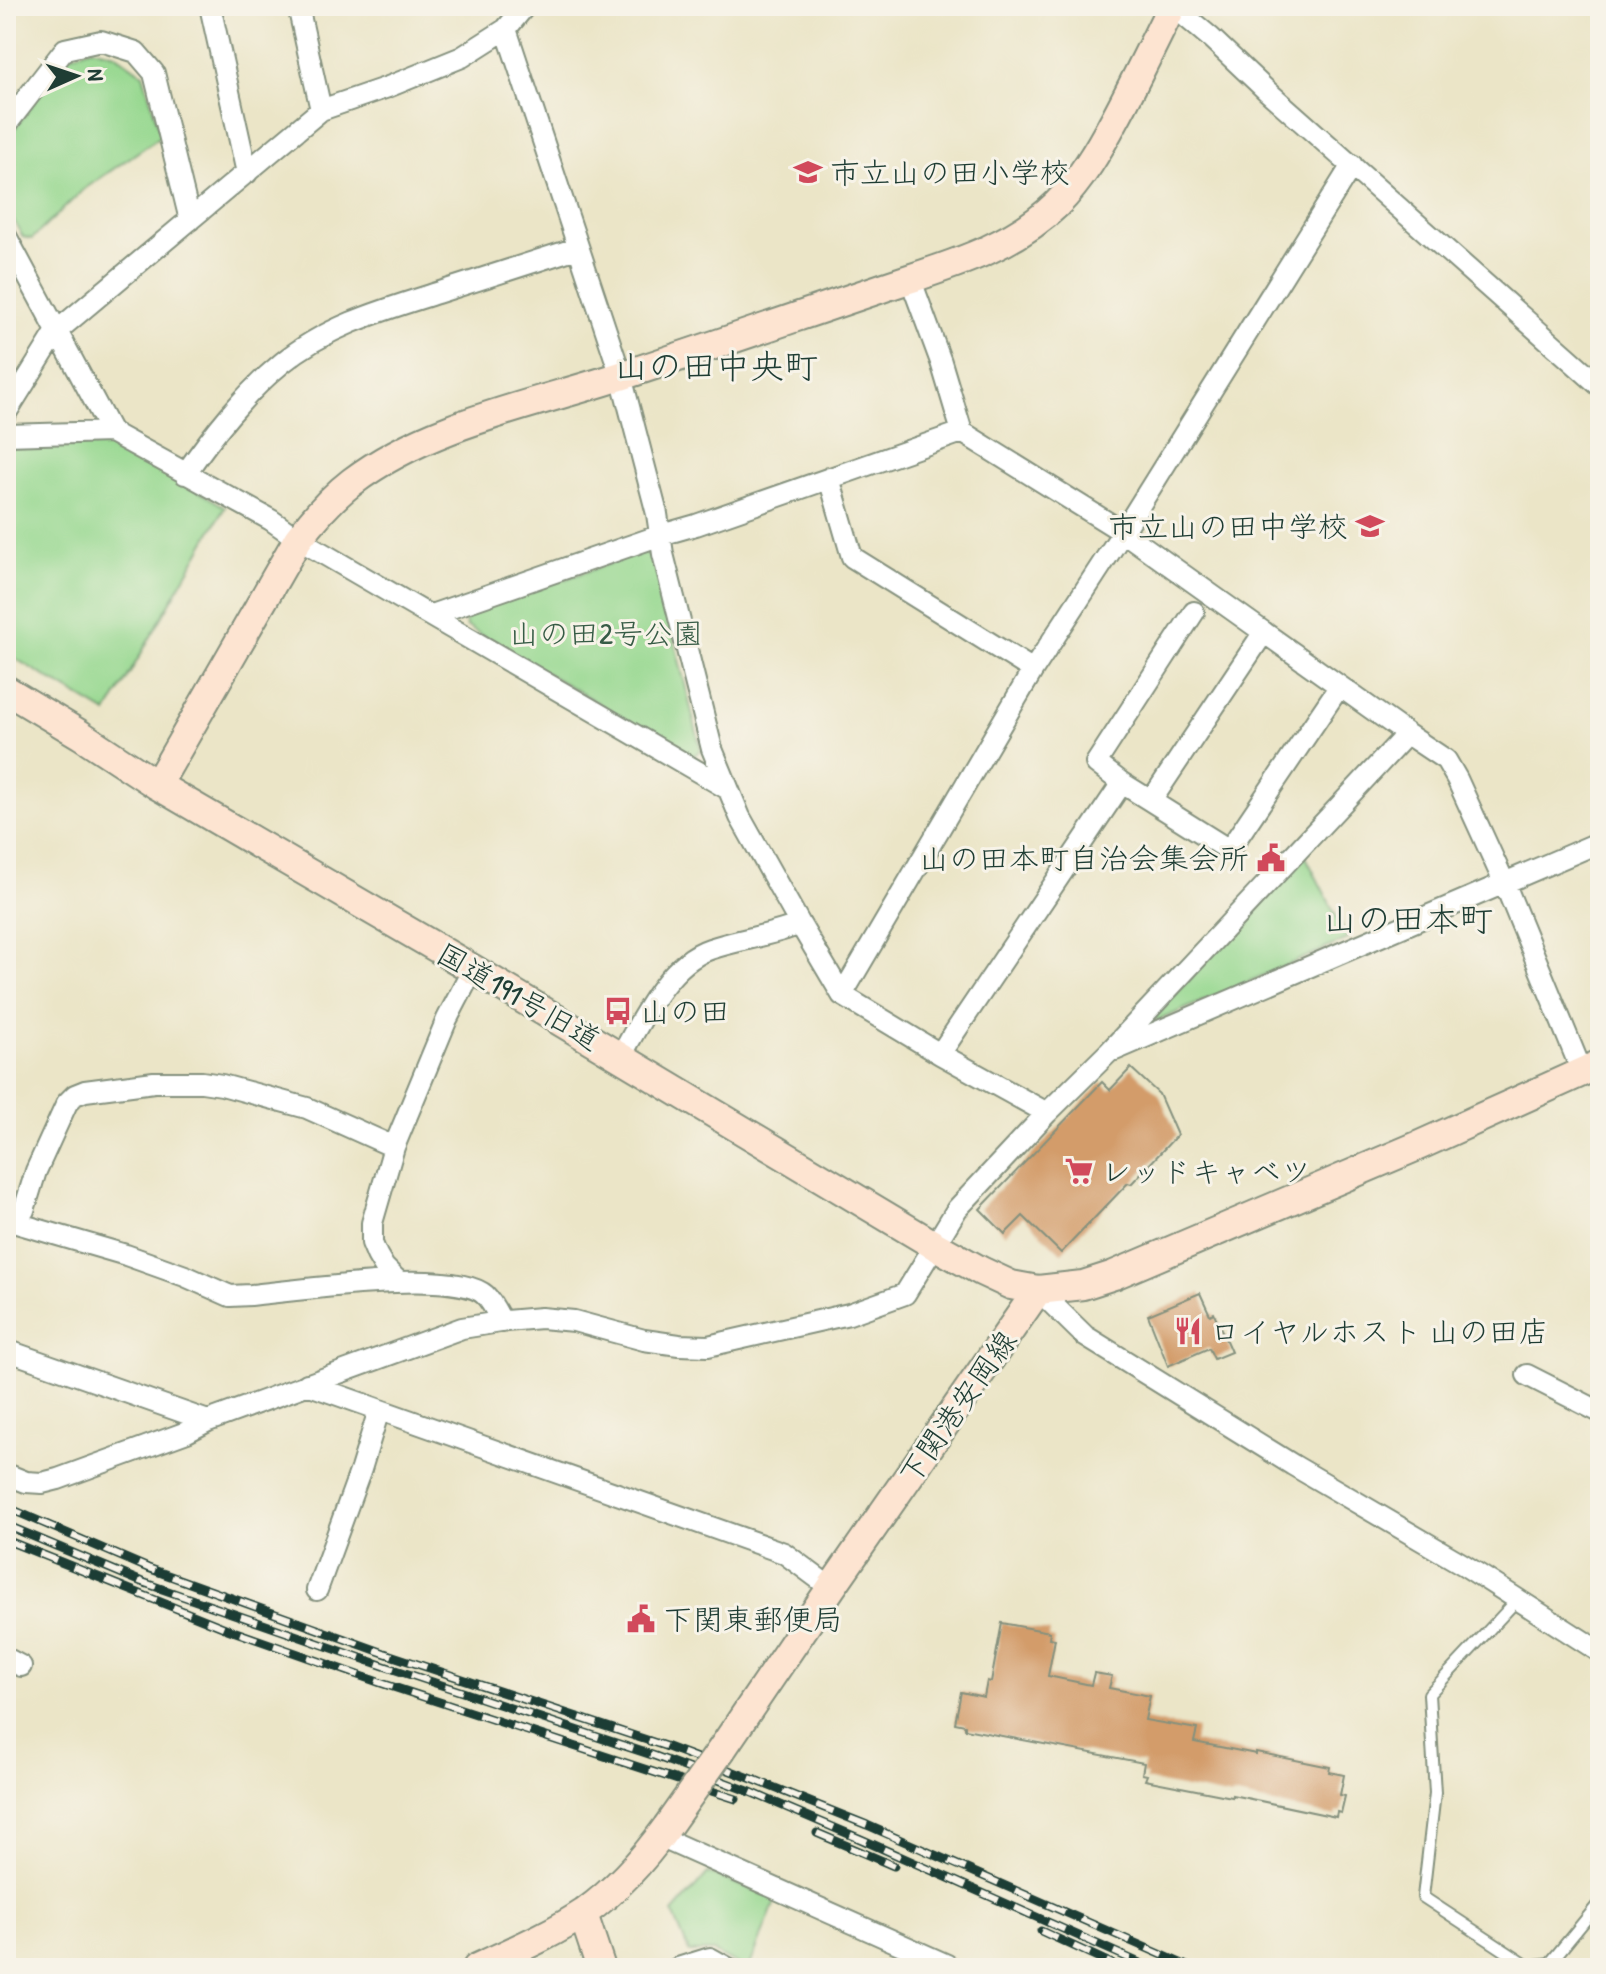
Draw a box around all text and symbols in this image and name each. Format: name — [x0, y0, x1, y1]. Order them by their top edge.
north arrow — [36, 36, 116, 116]
text: N — [81, 68, 111, 82]
place label: 市立山の田小学校 — [830, 152, 1070, 192]
school or university icon: 市立山の田小学校 — [793, 157, 823, 187]
district label: 山の田中央町 — [614, 343, 818, 389]
place label: 市立山の田中学校 — [1108, 506, 1348, 546]
school or university icon: 市立山の田中学校 — [1355, 511, 1385, 541]
park label: 山の田2号公園 — [509, 613, 703, 653]
place label: 山の田本町自治会集会所 — [919, 838, 1249, 878]
public building icon: 山の田本町自治会集会所 — [1256, 843, 1286, 873]
district label: 山の田本町 — [1323, 896, 1493, 942]
street label: 国道191号旧道 — [430, 933, 608, 1059]
place label: 山の田 — [640, 991, 730, 1031]
bus stop icon: 山の田 — [603, 996, 633, 1026]
place label: レッドキャベツ — [1101, 1151, 1311, 1191]
supermarket icon: レッドキャベツ — [1064, 1156, 1094, 1186]
place label: ロイヤルホスト 山の田店 — [1210, 1311, 1549, 1351]
restaurant icon: ロイヤルホスト 山の田店 — [1173, 1316, 1203, 1346]
street label: 下関港安岡線 — [889, 1322, 1025, 1492]
place label: 下関東郵便局 — [663, 1599, 843, 1639]
public building icon: 下関東郵便局 — [626, 1604, 656, 1634]

